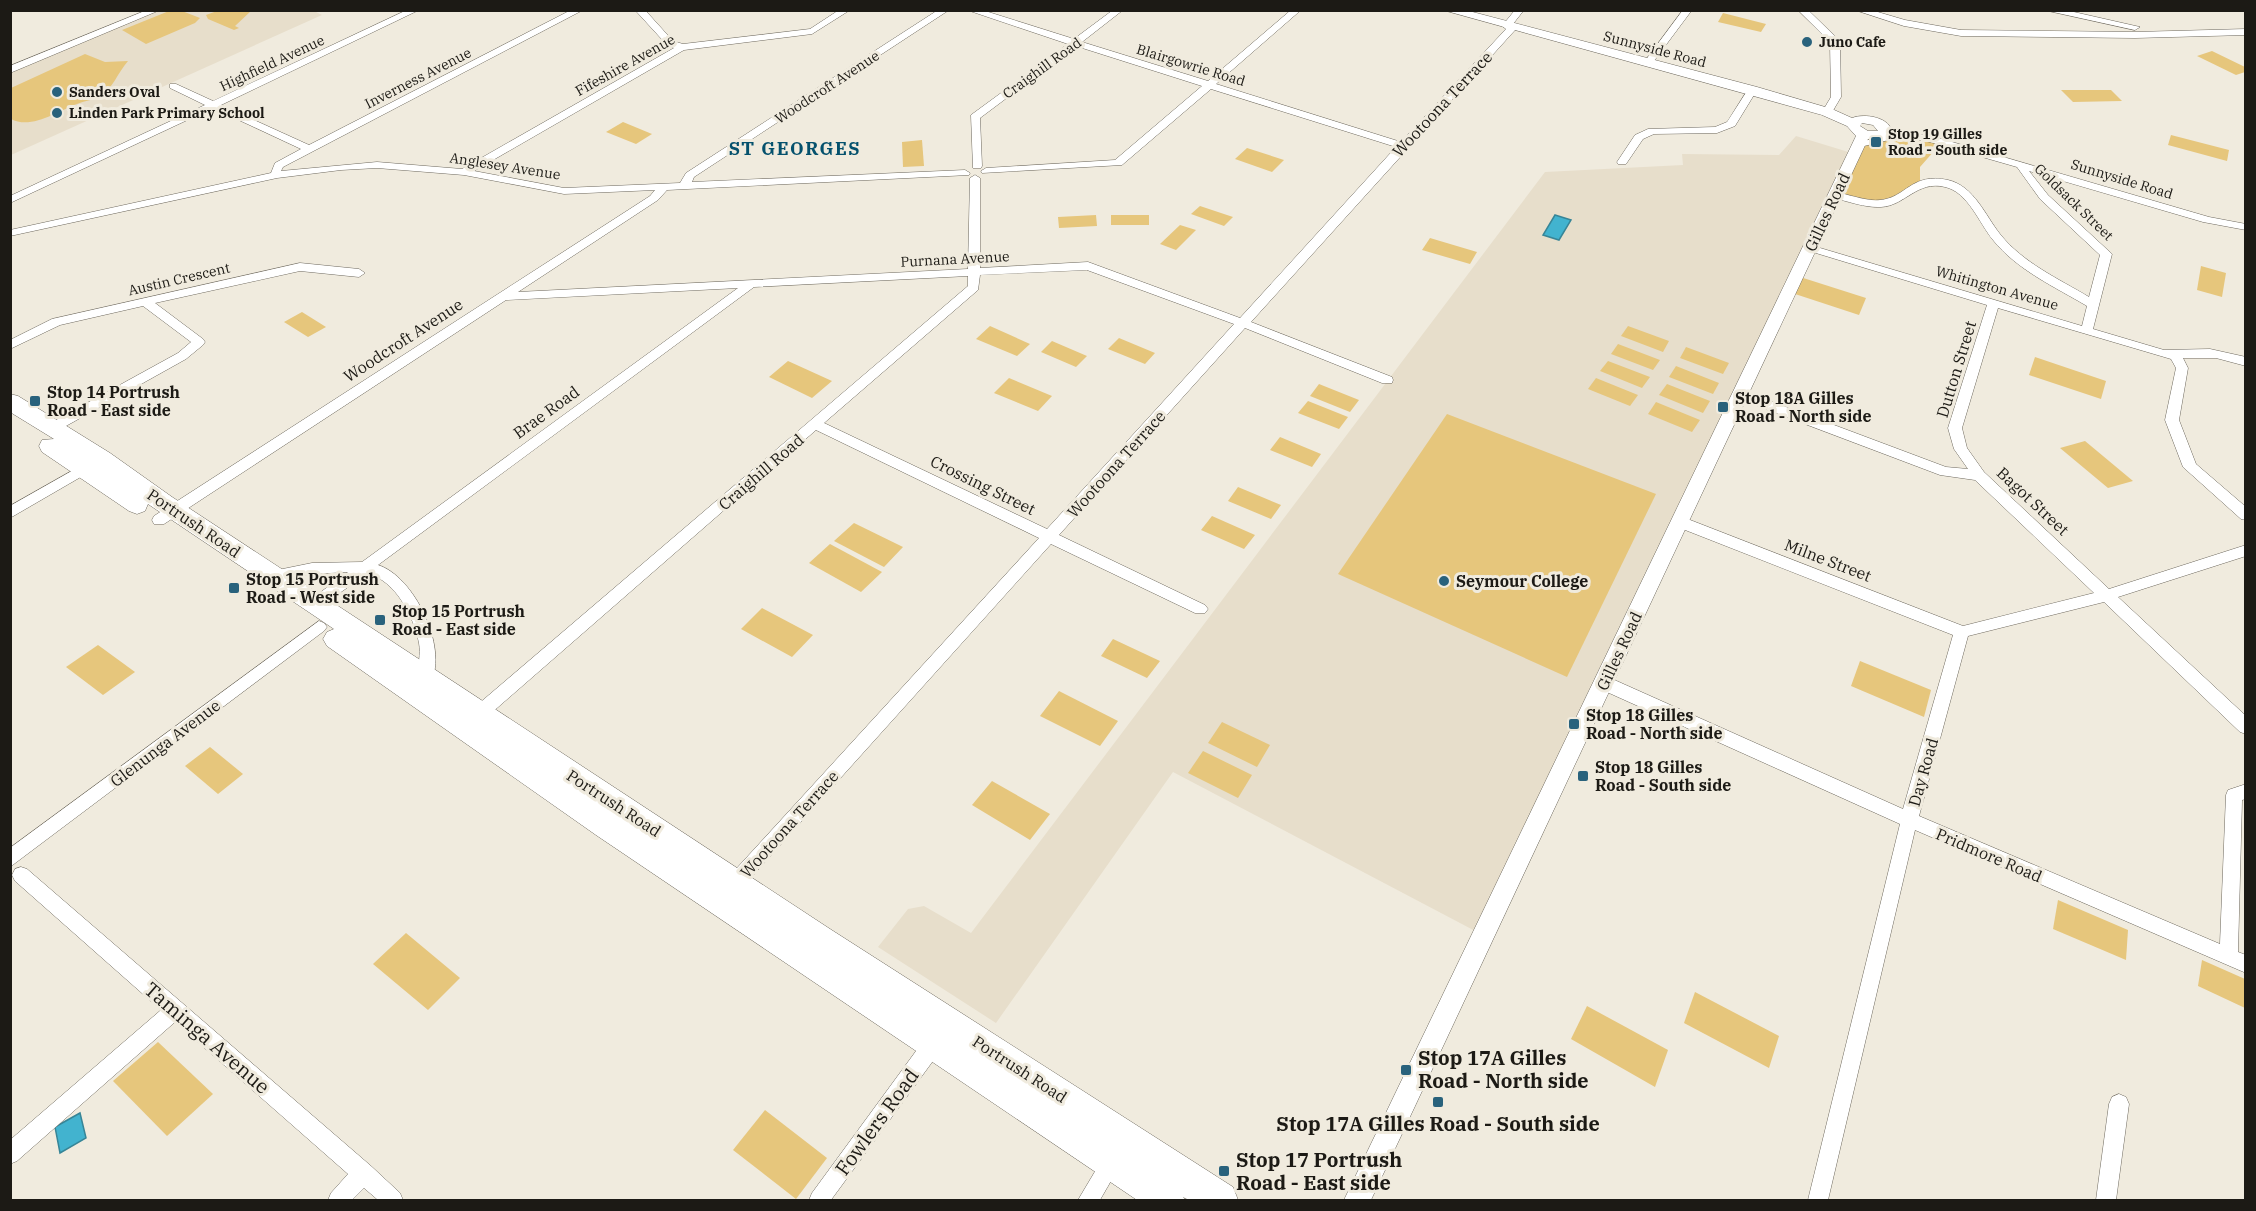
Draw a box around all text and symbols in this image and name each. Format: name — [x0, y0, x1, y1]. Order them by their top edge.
street label: Sunnyside Road — [1602, 27, 1709, 72]
street label: Fifeshire Avenue — [572, 30, 678, 100]
street label: Highfield Avenue — [217, 31, 327, 95]
street label: Craighill Road — [999, 33, 1085, 103]
place label: Juno Cafe — [1819, 33, 1886, 51]
marker: Juno Cafe — [1800, 35, 1814, 49]
street label: Blairgowrie Road — [1134, 40, 1248, 90]
street label: Inverness Avenue — [362, 43, 474, 113]
street label: Woodcroft Avenue — [771, 47, 883, 127]
street label: Wootoona Terrace — [1388, 47, 1496, 161]
place label: Sanders Oval — [69, 83, 161, 101]
marker: Sanders Oval — [50, 85, 64, 99]
place label: Linden Park Primary School — [69, 104, 265, 122]
marker: Linden Park Primary School — [50, 106, 64, 120]
place label: Stop 19 Gilles Road - South side — [1888, 125, 2007, 159]
marker: Stop 19 Gilles Road - South side — [1869, 135, 1883, 149]
district label: ST GEORGES — [729, 137, 861, 160]
street label: Anglesey Avenue — [448, 148, 562, 184]
street label: Sunnyside Road — [2069, 155, 2176, 203]
street label: Goldsack Street — [2031, 160, 2117, 244]
street label: Gilles Road — [1800, 169, 1854, 254]
street label: Purnana Avenue — [900, 247, 1010, 271]
street label: Austin Crescent — [126, 259, 232, 299]
street label: Whitington Avenue — [1934, 262, 2060, 314]
street label: Woodcroft Avenue — [340, 294, 466, 386]
street label: Dutton Street — [1932, 318, 1980, 420]
street label: Brae Road — [509, 381, 583, 443]
place label: Stop 14 Portrush Road - East side — [47, 382, 180, 420]
place label: Stop 18A Gilles Road - North side — [1735, 388, 1871, 426]
marker: Stop 14 Portrush Road - East side — [28, 394, 42, 408]
marker: Stop 18A Gilles Road - North side — [1716, 400, 1730, 414]
street label: Wootoona Terrace — [1063, 406, 1169, 522]
street label: Craighill Road — [714, 429, 808, 514]
street label: Crossing Street — [927, 451, 1039, 519]
street label: Bagot Street — [1993, 463, 2073, 540]
street label: Portrush Road — [143, 484, 245, 562]
street label: Milne Street — [1782, 534, 1875, 586]
place label: Stop 15 Portrush Road - West side — [246, 569, 379, 607]
place label: Seymour College — [1456, 571, 1588, 591]
marker: Seymour College — [1437, 574, 1451, 588]
marker: Stop 15 Portrush Road - West side — [227, 581, 241, 595]
place label: Stop 15 Portrush Road - East side — [392, 601, 525, 639]
street label: Gilles Road — [1592, 608, 1646, 693]
marker: Stop 15 Portrush Road - East side — [373, 613, 387, 627]
street label: Glenunga Avenue — [106, 695, 224, 791]
place label: Stop 18 Gilles Road - North side — [1586, 705, 1722, 743]
marker: Stop 18 Gilles Road - North side — [1567, 717, 1581, 731]
street label: Day Road — [1904, 735, 1942, 809]
place label: Stop 18 Gilles Road - South side — [1595, 757, 1731, 795]
street label: Portrush Road — [563, 765, 665, 841]
street label: Wootoona Terrace — [736, 766, 842, 882]
marker: Stop 18 Gilles Road - South side — [1576, 769, 1590, 783]
street label: Pridmore Road — [1933, 824, 2045, 886]
street label: Taminga Avenue — [139, 976, 276, 1100]
street label: Portrush Road — [969, 1031, 1071, 1107]
place label: Stop 17A Gilles Road - North side — [1418, 1044, 1589, 1094]
street label: Fowlers Road — [829, 1063, 925, 1181]
marker: Stop 17A Gilles Road - North side — [1399, 1063, 1413, 1077]
marker: Stop 17A Gilles Road - South side — [1431, 1095, 1445, 1109]
place label: Stop 17A Gilles Road - South side — [1276, 1110, 1600, 1137]
place label: Stop 17 Portrush Road - East side — [1236, 1146, 1402, 1196]
marker: Stop 17 Portrush Road - East side — [1217, 1164, 1231, 1178]

